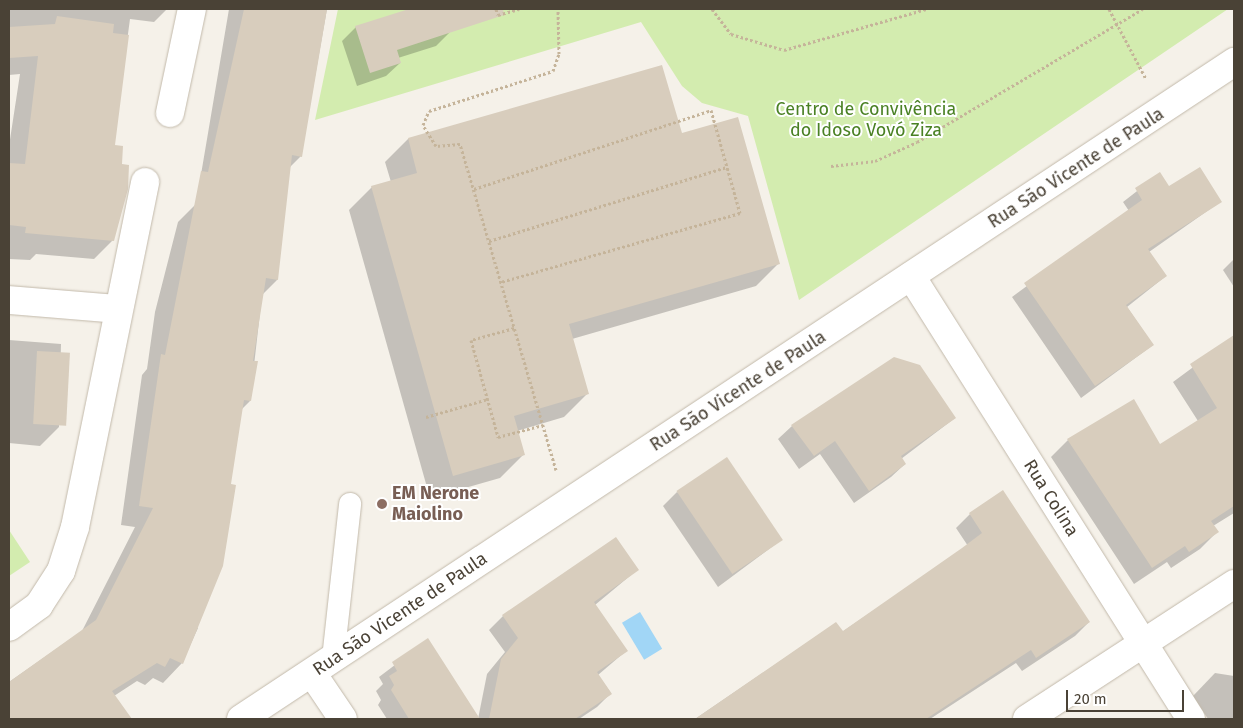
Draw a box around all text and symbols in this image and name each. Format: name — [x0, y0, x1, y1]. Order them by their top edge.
park label: Centro de Convivência do Idoso Vovó Ziza — [776, 99, 956, 142]
street label: Rua São Vicente de Paula — [984, 103, 1168, 233]
street label: Rua São Vicente de Paula — [646, 326, 830, 456]
street label: Rua Colina — [1019, 455, 1083, 541]
place label: EM Nerone Maiolino — [392, 483, 479, 526]
marker: EM Nerone Maiolino — [376, 498, 388, 510]
street label: Rua São Vicente de Paula — [309, 548, 491, 680]
scale bar — [1068, 680, 1186, 712]
text: 20 m — [1074, 690, 1107, 708]

